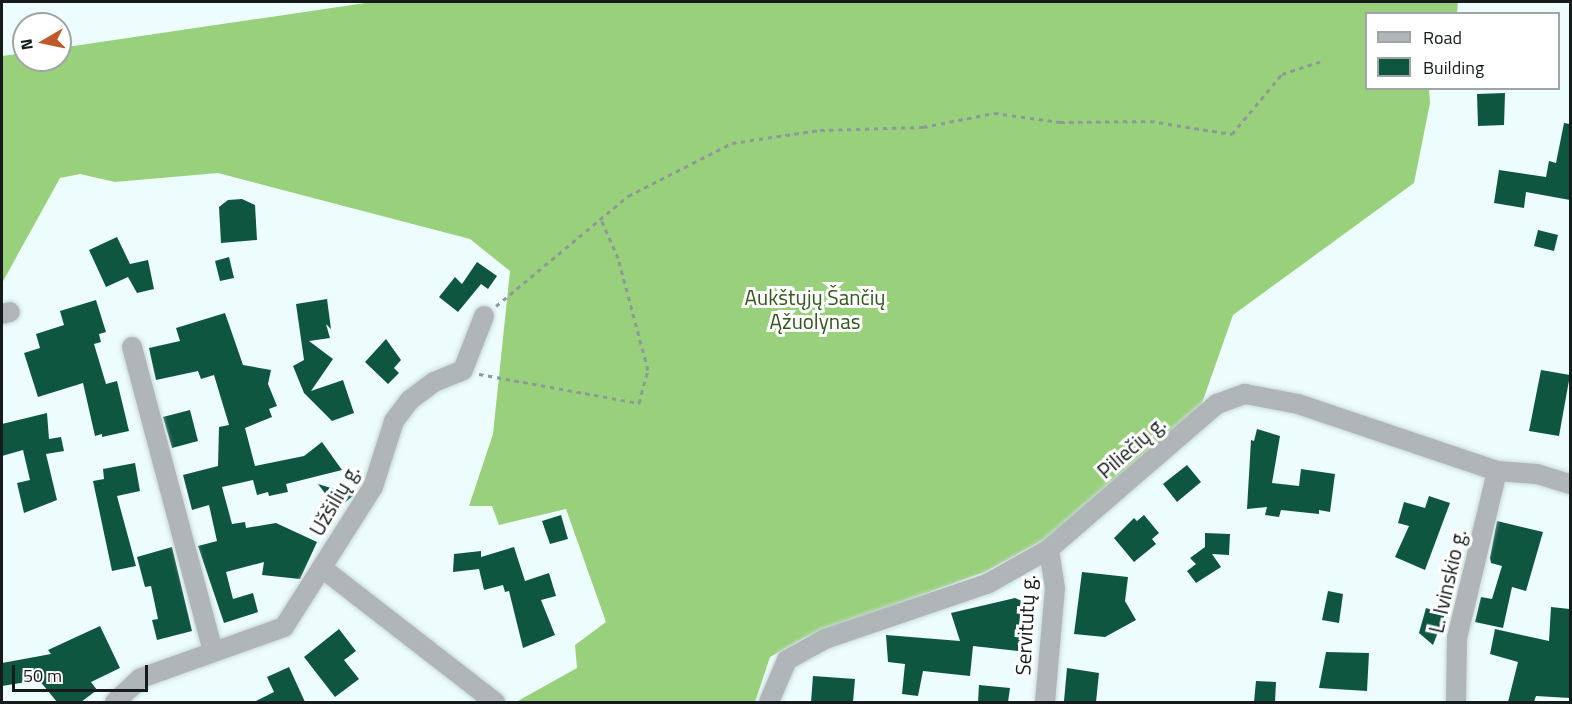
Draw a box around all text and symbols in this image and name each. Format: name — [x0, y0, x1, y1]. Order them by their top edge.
north arrow — [12, 12, 72, 72]
legend — [1365, 12, 1560, 90]
text: Road — [1423, 24, 1462, 51]
text: N — [13, 37, 39, 52]
text: Building — [1423, 54, 1484, 81]
park label: Aukštųjų Šančių Ąžuolynas — [745, 284, 885, 334]
street label: Piliečių g. — [1092, 411, 1170, 483]
street label: Užšilių g. — [304, 460, 364, 540]
street label: L. Ivinskio g. — [1423, 527, 1471, 635]
street label: Servitutų g. — [1010, 574, 1040, 676]
scale bar — [15, 653, 152, 691]
text: 50 m — [23, 662, 62, 689]

